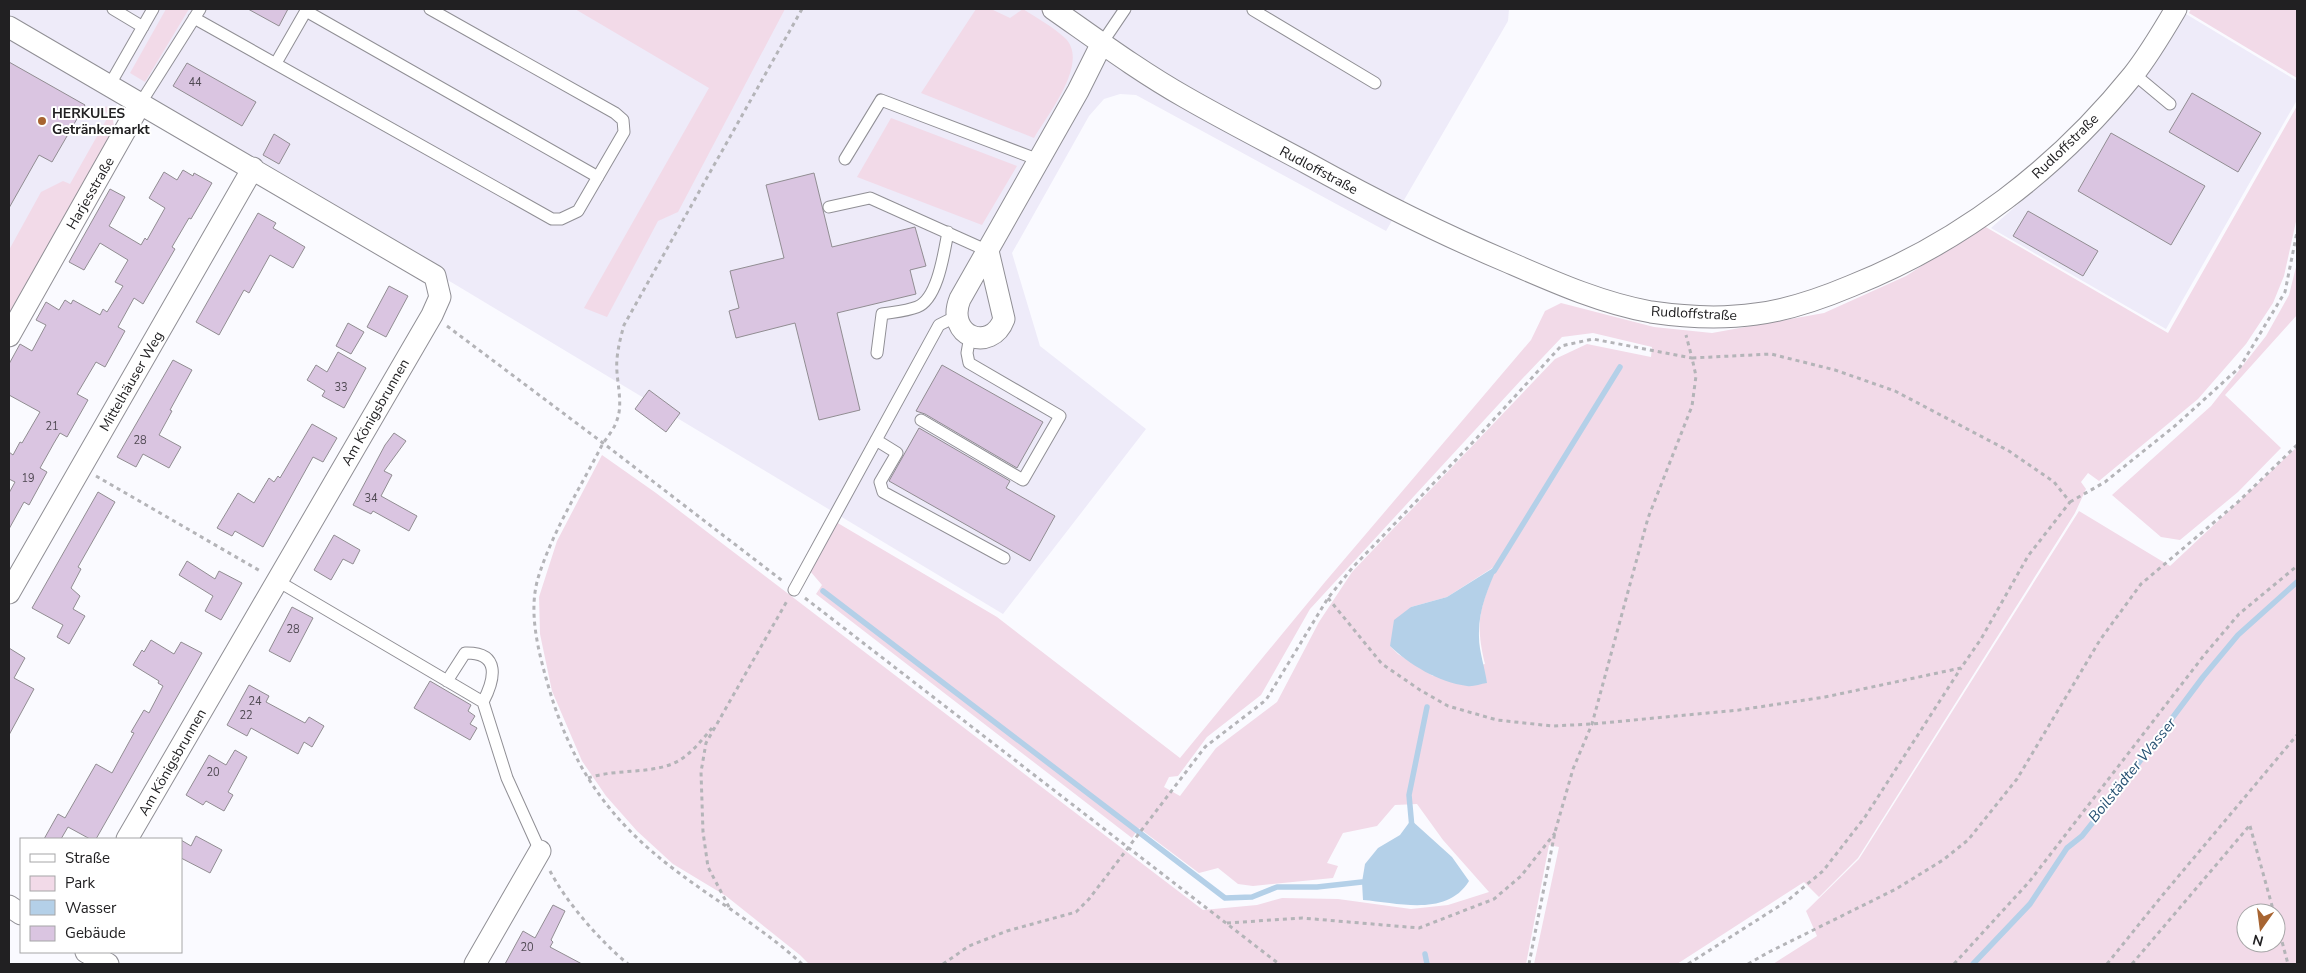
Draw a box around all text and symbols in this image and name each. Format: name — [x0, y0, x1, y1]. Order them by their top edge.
house number: 44 — [188, 75, 202, 90]
place label: HERKULES Getränkemarkt — [52, 104, 150, 139]
street label: Rudloffstraße — [2028, 110, 2103, 183]
marker: HERKULES Getränkemarkt — [36, 115, 48, 127]
street label: Rudloffstraße — [1276, 142, 1361, 199]
street label: Harjesstraße — [62, 154, 119, 233]
street label: Rudloffstraße — [1650, 302, 1738, 325]
street label: Mittelhäuser Weg — [95, 328, 168, 435]
street label: Am Königsbrunnen — [337, 355, 414, 469]
house number: 33 — [334, 380, 348, 395]
house number: 21 — [45, 419, 59, 434]
house number: 28 — [133, 433, 147, 448]
house number: 19 — [21, 471, 35, 486]
house number: 34 — [364, 491, 378, 506]
house number: 28 — [286, 622, 300, 637]
house number: 24 — [248, 694, 262, 709]
street label: Am Königsbrunnen — [134, 705, 211, 819]
house number: 22 — [239, 708, 253, 723]
water label: Boilstädter Wasser — [2084, 713, 2181, 826]
house number: 20 — [206, 765, 220, 780]
legend — [20, 838, 182, 953]
text: Straße — [65, 848, 110, 868]
text: Park — [65, 873, 95, 893]
text: Wasser — [65, 898, 117, 918]
north arrow — [2236, 903, 2286, 953]
text: Gebäude — [65, 923, 126, 943]
text: N — [2251, 930, 2265, 951]
house number: 20 — [520, 940, 534, 955]

